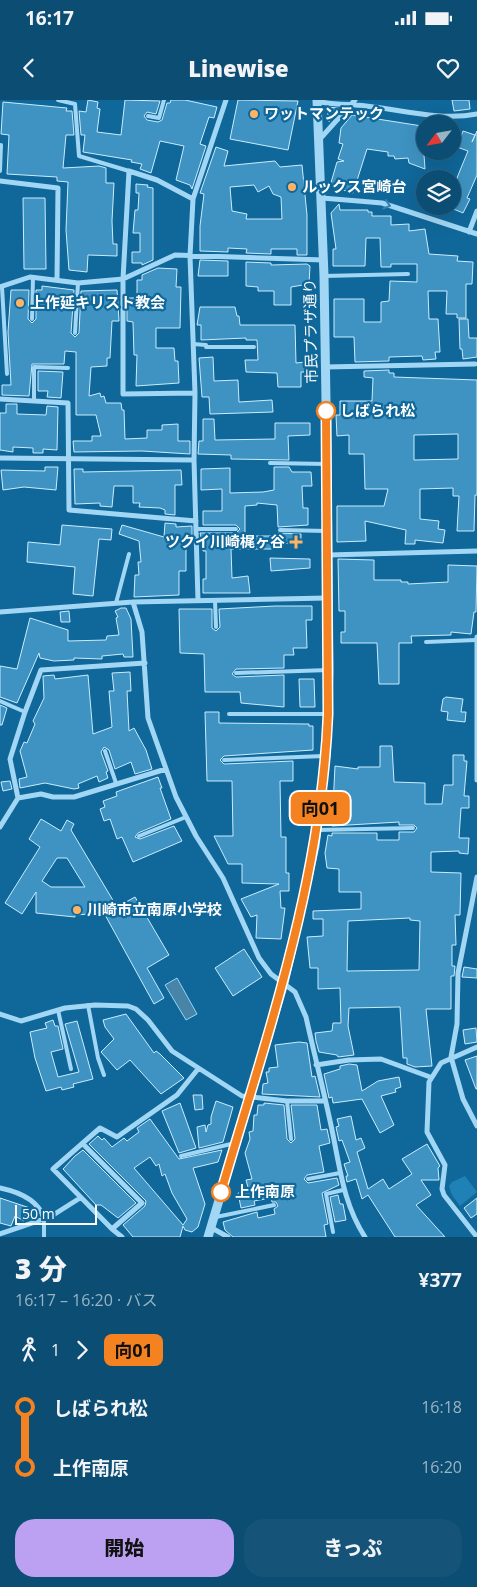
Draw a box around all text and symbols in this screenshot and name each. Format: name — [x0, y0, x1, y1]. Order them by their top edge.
text: 16:17 — [25, 5, 74, 31]
text: Linewise — [188, 53, 289, 83]
icon: back — [15, 54, 43, 82]
icon: heart — [434, 54, 462, 82]
place label: ワットマンテック — [264, 103, 384, 123]
marker: ワットマンテック — [248, 108, 260, 120]
north arrow — [416, 115, 461, 160]
map controls — [416, 115, 461, 215]
button: layers — [416, 170, 461, 215]
place label: ルックス宮崎台 — [302, 176, 407, 196]
marker: ルックス宮崎台 — [286, 181, 298, 193]
one-way arrow — [383, 199, 392, 210]
street label: 市民プラザ通り — [299, 278, 321, 384]
place label: 上作延キリスト教会 — [30, 292, 165, 312]
marker: 上作延キリスト教会 — [14, 297, 26, 309]
place label: しばられ松 — [340, 400, 415, 420]
marker: しばられ松 — [316, 401, 336, 421]
place label: ツクイ川崎梶ヶ谷 — [165, 531, 285, 551]
marker: ツクイ川崎梶ヶ谷 — [289, 535, 303, 549]
line badge: 向01 — [291, 792, 349, 824]
text: 向01 — [301, 796, 339, 820]
place label: 川崎市立南原小学校 — [87, 899, 222, 919]
marker: 川崎市立南原小学校 — [71, 904, 83, 916]
place label: 上作南原 — [235, 1181, 295, 1201]
marker: 上作南原 — [211, 1182, 231, 1202]
scale bar — [15, 1202, 98, 1225]
text: 50 m — [22, 1204, 55, 1223]
text: 3 分 — [15, 1249, 67, 1287]
text: ¥377 — [419, 1267, 462, 1293]
text: 16:17 – 16:20 · バス — [15, 1289, 157, 1311]
icon: walk — [15, 1336, 43, 1364]
icon: forward — [68, 1336, 96, 1364]
text: 向01 — [114, 1338, 153, 1362]
text: 1 — [51, 1339, 60, 1361]
text: しばられ松 — [53, 1395, 148, 1421]
text: 16:18 — [421, 1396, 462, 1418]
text: 上作南原 — [53, 1455, 129, 1481]
text: 16:20 — [421, 1456, 462, 1478]
button: 開始 — [15, 1519, 234, 1577]
button: きっぷ — [244, 1519, 462, 1577]

